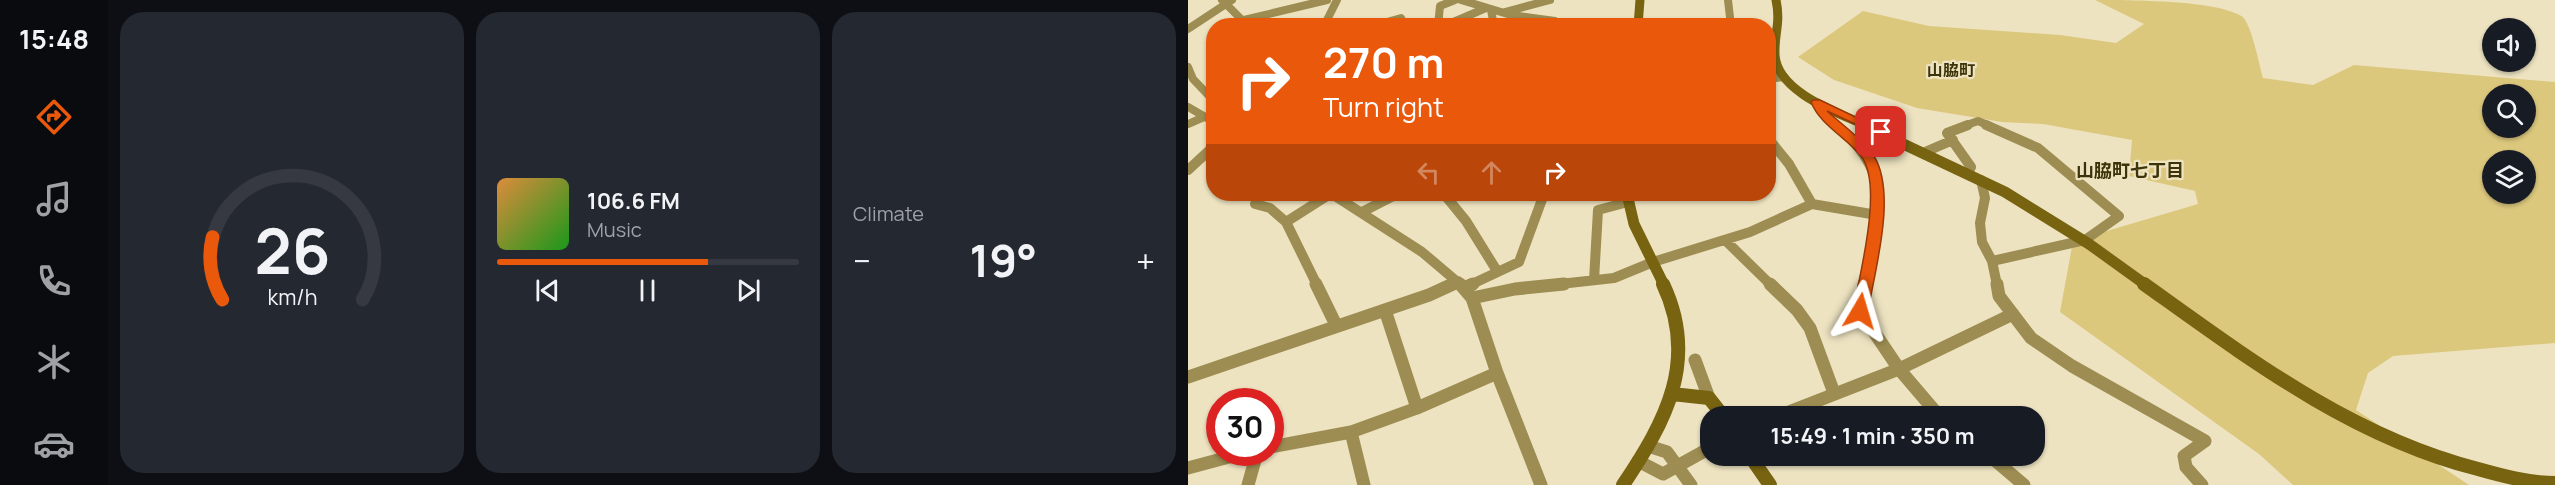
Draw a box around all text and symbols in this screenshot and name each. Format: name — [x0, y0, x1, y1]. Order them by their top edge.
map controls — [2482, 18, 2536, 204]
button: sound — [2482, 18, 2536, 72]
text: 15:48 — [19, 20, 89, 57]
text: 270 m — [1323, 33, 1444, 91]
icon: right — [1224, 42, 1302, 120]
district label: 山脇町 — [1927, 59, 1975, 81]
button: search — [2482, 84, 2536, 138]
text: Turn right — [1323, 88, 1444, 125]
icon: directions — [33, 96, 75, 138]
pin — [1855, 106, 1906, 157]
icon: arrive — [1864, 115, 1897, 148]
button: layers — [2482, 150, 2536, 204]
icon: left — [1412, 156, 1445, 189]
icon: ahead — [1475, 156, 1508, 189]
icon: right — [1538, 156, 1571, 189]
district label: 山脇町七丁目 — [2076, 158, 2184, 182]
icon: music — [33, 178, 75, 220]
text: 106.6 FM — [587, 186, 680, 216]
text: Climate — [853, 200, 924, 227]
text: 26 — [254, 207, 330, 293]
text: Music — [587, 216, 642, 243]
text: 19° — [969, 229, 1037, 291]
text: − — [853, 238, 871, 283]
text: + — [1136, 238, 1155, 283]
icon: phone — [33, 260, 75, 302]
icon: previous — [531, 274, 564, 307]
icon: pause — [631, 274, 664, 307]
icon: next — [732, 274, 765, 307]
position arrow — [1828, 279, 1892, 343]
text: km/h — [267, 282, 317, 311]
icon: climate — [33, 341, 75, 383]
speed limit sign: 30 — [1206, 388, 1284, 466]
text: 15:49 · 1 min · 350 m — [1771, 421, 1974, 451]
icon: car — [33, 423, 75, 465]

